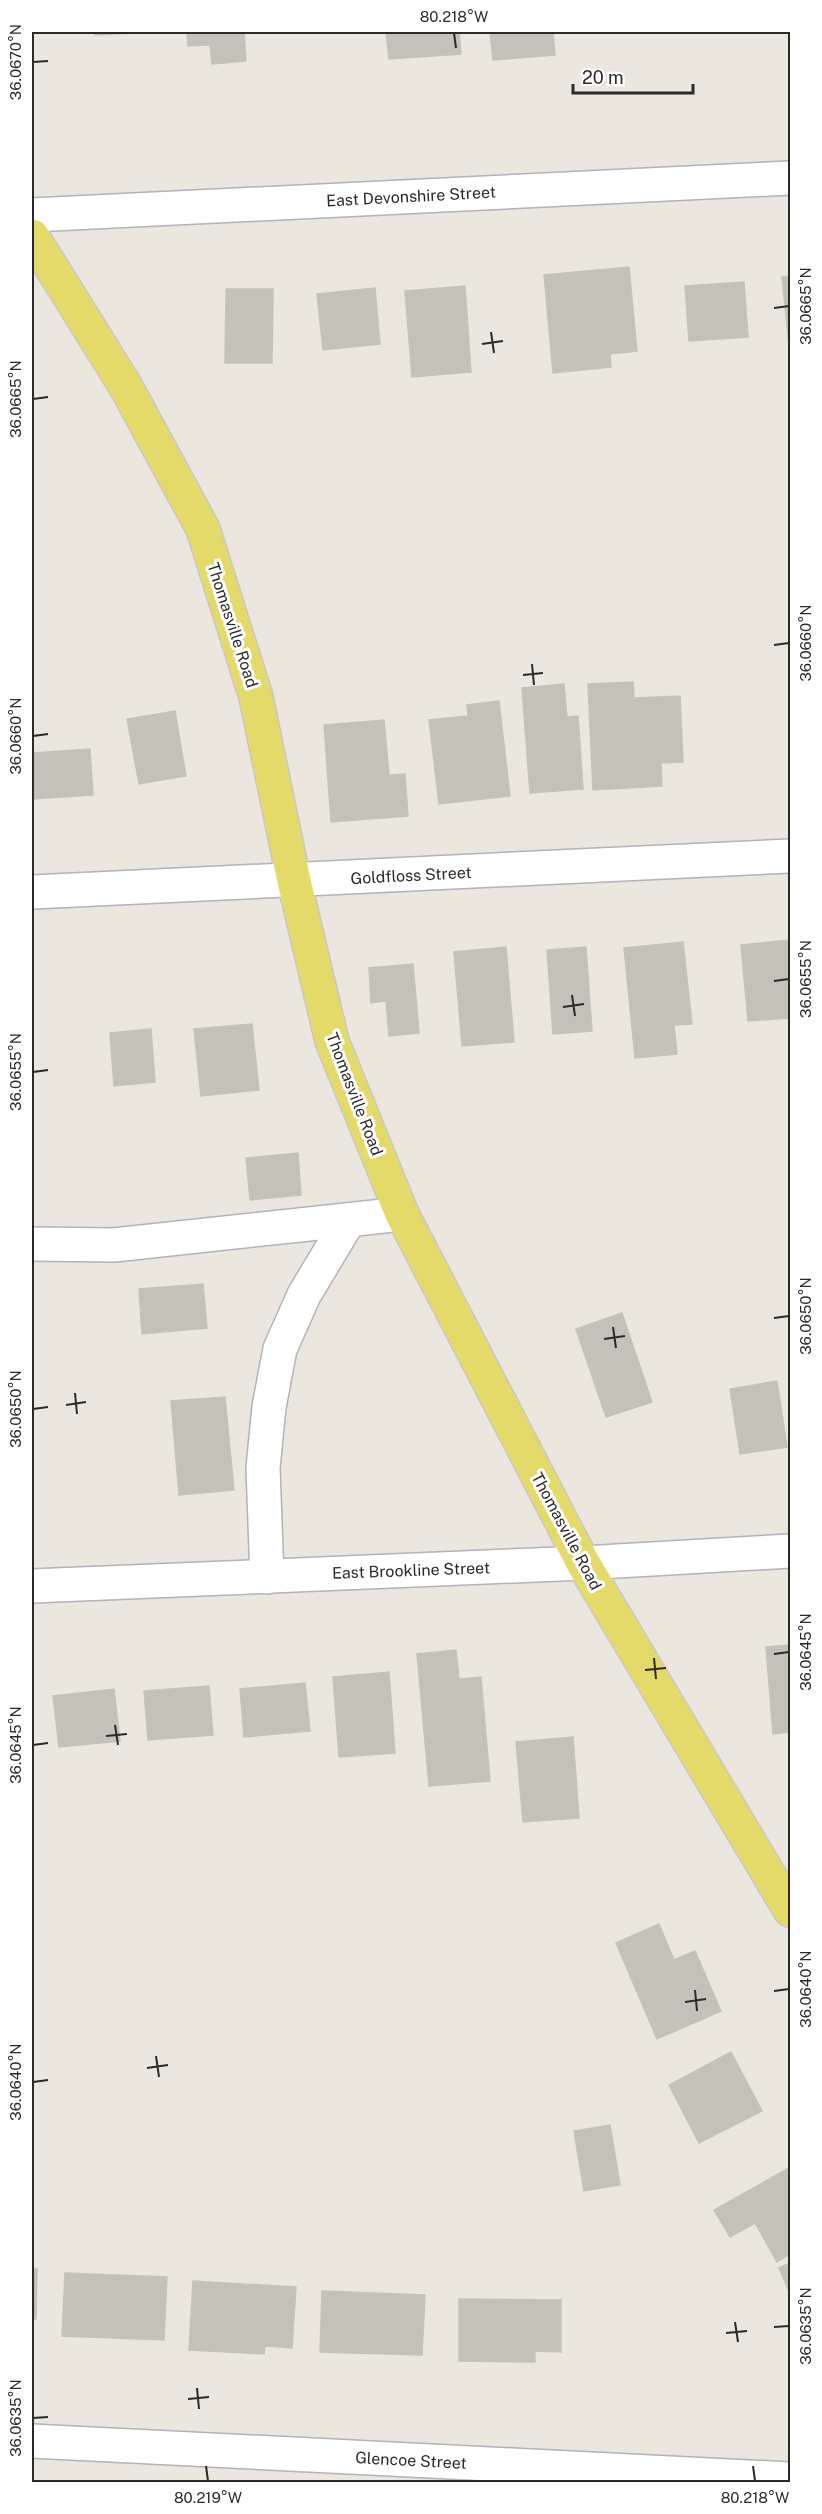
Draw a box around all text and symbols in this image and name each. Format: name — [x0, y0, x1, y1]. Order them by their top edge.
text: 80.218°W — [420, 8, 488, 25]
text: 36.0670°N — [7, 24, 24, 100]
scale bar — [573, 57, 693, 95]
text: 20 m — [582, 67, 624, 88]
street label: East Devonshire Street — [326, 183, 496, 210]
text: 36.0665°N — [797, 267, 814, 345]
text: 36.0665°N — [7, 360, 24, 438]
street label: Thomasville Road — [203, 560, 262, 690]
text: 36.0660°N — [797, 604, 814, 682]
text: 36.0660°N — [7, 697, 24, 775]
street label: Goldfloss Street — [350, 863, 472, 888]
text: 36.0655°N — [797, 940, 814, 1018]
street label: Thomasville Road — [322, 1030, 387, 1158]
text: 36.0655°N — [7, 1033, 24, 1111]
text: 36.0650°N — [797, 1277, 814, 1355]
text: 36.0650°N — [7, 1370, 24, 1448]
street label: Thomasville Road — [528, 1469, 606, 1593]
street label: East Brookline Street — [332, 1558, 490, 1583]
text: 36.0645°N — [797, 1613, 814, 1691]
text: 36.0645°N — [7, 1706, 24, 1784]
text: 36.0640°N — [797, 1950, 814, 2028]
text: 36.0640°N — [7, 2043, 24, 2121]
text: 36.0635°N — [797, 2287, 814, 2365]
text: 36.0635°N — [7, 2379, 24, 2457]
street label: Glencoe Street — [355, 2448, 467, 2473]
text: 80.219°W — [174, 2489, 242, 2506]
text: 80.218°W — [721, 2489, 789, 2506]

